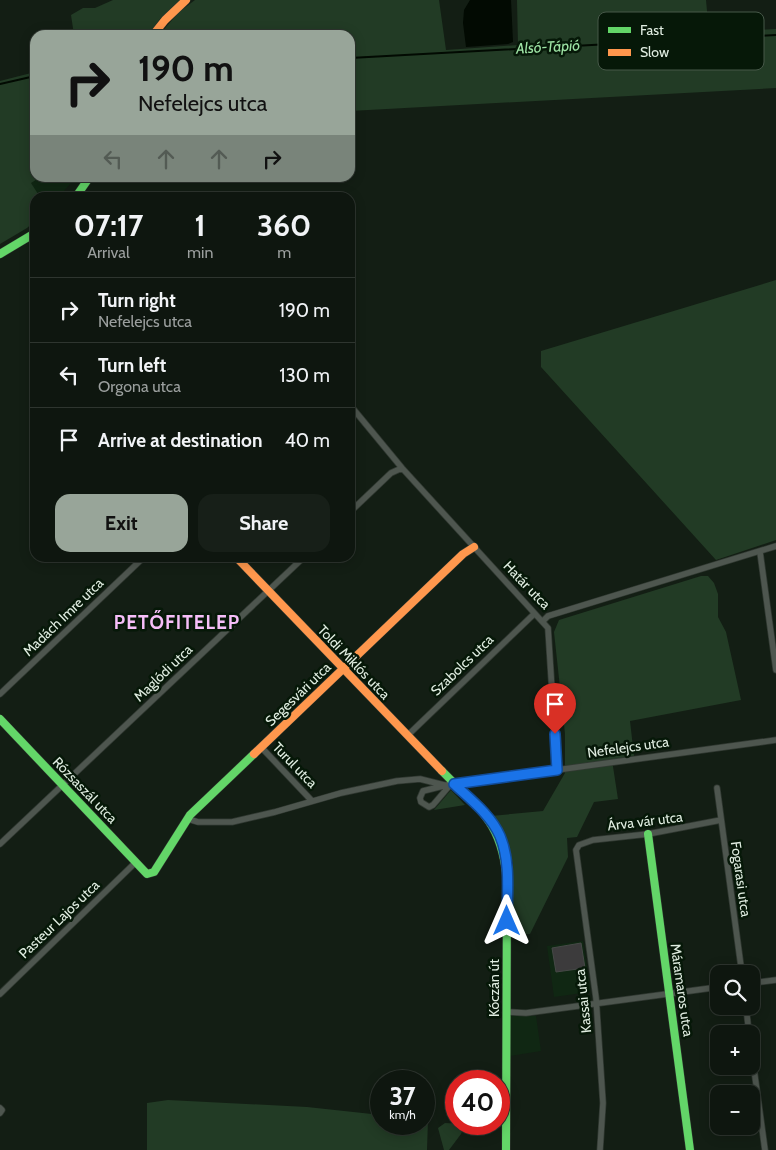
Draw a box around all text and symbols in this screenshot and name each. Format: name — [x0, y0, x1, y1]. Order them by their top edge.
legend — [598, 12, 764, 70]
text: Fast — [640, 21, 664, 39]
water label: Alsó-Tápió — [515, 36, 581, 58]
text: Slow — [640, 43, 669, 61]
text: 190 m — [138, 47, 234, 90]
icon: right — [55, 50, 120, 115]
text: Nefelejcs utca — [138, 90, 267, 117]
icon: left — [99, 145, 127, 173]
icon: ahead — [152, 145, 180, 173]
icon: ahead — [205, 145, 233, 173]
icon: right — [258, 145, 286, 173]
text: 07:17 — [74, 207, 143, 244]
text: 1 — [195, 207, 206, 244]
text: 360 — [257, 207, 311, 244]
text: Arrival — [87, 243, 130, 262]
text: min — [187, 243, 213, 262]
text: m — [277, 243, 291, 262]
text: Turn right — [98, 289, 176, 312]
icon: right — [55, 296, 83, 324]
text: 190 m — [279, 299, 330, 322]
text: Nefelejcs utca — [98, 312, 192, 331]
text: Turn left — [98, 354, 166, 377]
icon: left — [55, 361, 83, 389]
text: 130 m — [279, 364, 330, 387]
text: Orgona utca — [98, 377, 181, 396]
icon: arrive — [55, 426, 83, 454]
text: Arrive at destination — [98, 429, 262, 452]
text: 40 m — [285, 429, 330, 452]
button: Exit — [55, 494, 188, 552]
button: Share — [198, 494, 330, 552]
street label: Határ utca — [500, 557, 555, 613]
street label: Madách Imre utca — [19, 574, 107, 660]
district label: PETŐFITELEP — [114, 610, 240, 634]
street label: Toldi Miklós utca — [314, 621, 394, 703]
street label: Szabolcs utca — [427, 630, 497, 699]
street label: Maglódi utca — [130, 640, 196, 705]
street label: Segesvári utca — [261, 658, 335, 730]
pin — [534, 683, 576, 734]
icon: arrive — [541, 690, 569, 718]
street label: Nefelejcs utca — [586, 732, 670, 762]
street label: Turul utca — [269, 738, 321, 792]
street label: Rózsaszál utca — [49, 753, 121, 827]
street label: Árva vár utca — [606, 807, 684, 835]
street label: Fogarasi utca — [727, 840, 755, 918]
street label: Pasteur Lajos utca — [15, 876, 103, 962]
position arrow — [480, 894, 532, 946]
street label: Máramaros utca — [667, 942, 697, 1038]
street label: Kóczán út — [485, 959, 503, 1017]
map controls — [710, 965, 760, 1135]
button: search — [710, 965, 760, 1015]
street label: Kassai utca — [571, 968, 595, 1034]
button: + — [710, 1025, 760, 1075]
speed limit sign: 40 — [445, 1070, 510, 1135]
text: 37 — [389, 1081, 416, 1111]
button: − — [710, 1085, 760, 1135]
text: km/h — [389, 1107, 416, 1122]

